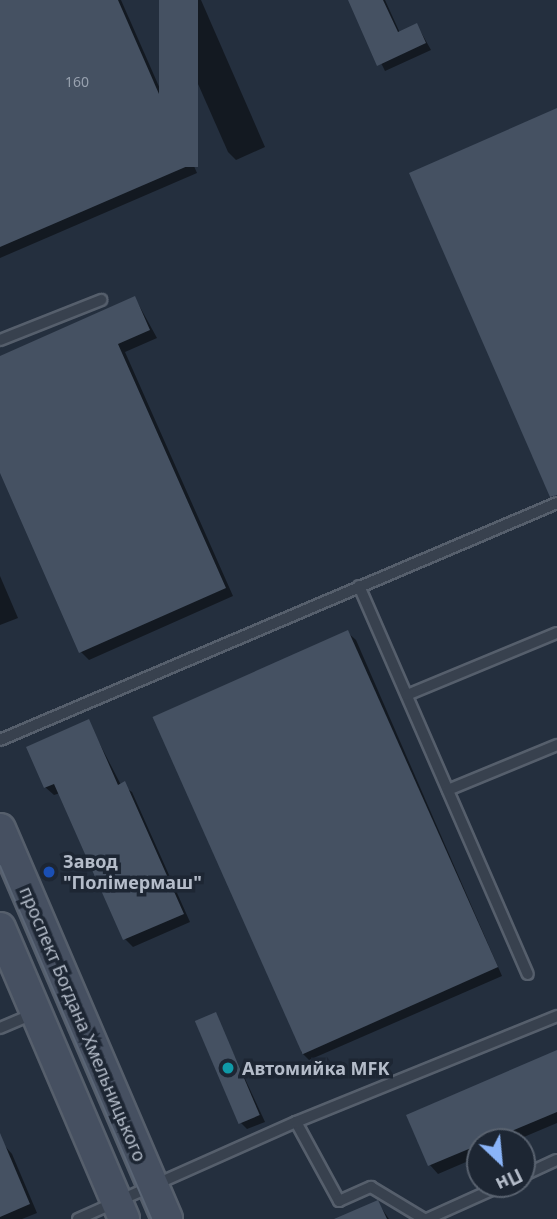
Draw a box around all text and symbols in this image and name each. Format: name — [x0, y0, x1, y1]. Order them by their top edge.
house number: 160 — [65, 74, 89, 90]
place label: Завод "Полімермаш" — [63, 851, 202, 894]
marker: Завод "Полімермаш" — [41, 864, 57, 880]
street label: проспект Богдана Хмельницького — [15, 883, 151, 1165]
place label: Автомийка MFK — [242, 1057, 389, 1079]
marker: Автомийка MFK — [220, 1060, 236, 1076]
north arrow — [466, 1128, 536, 1198]
text: Пн — [492, 1162, 527, 1198]

